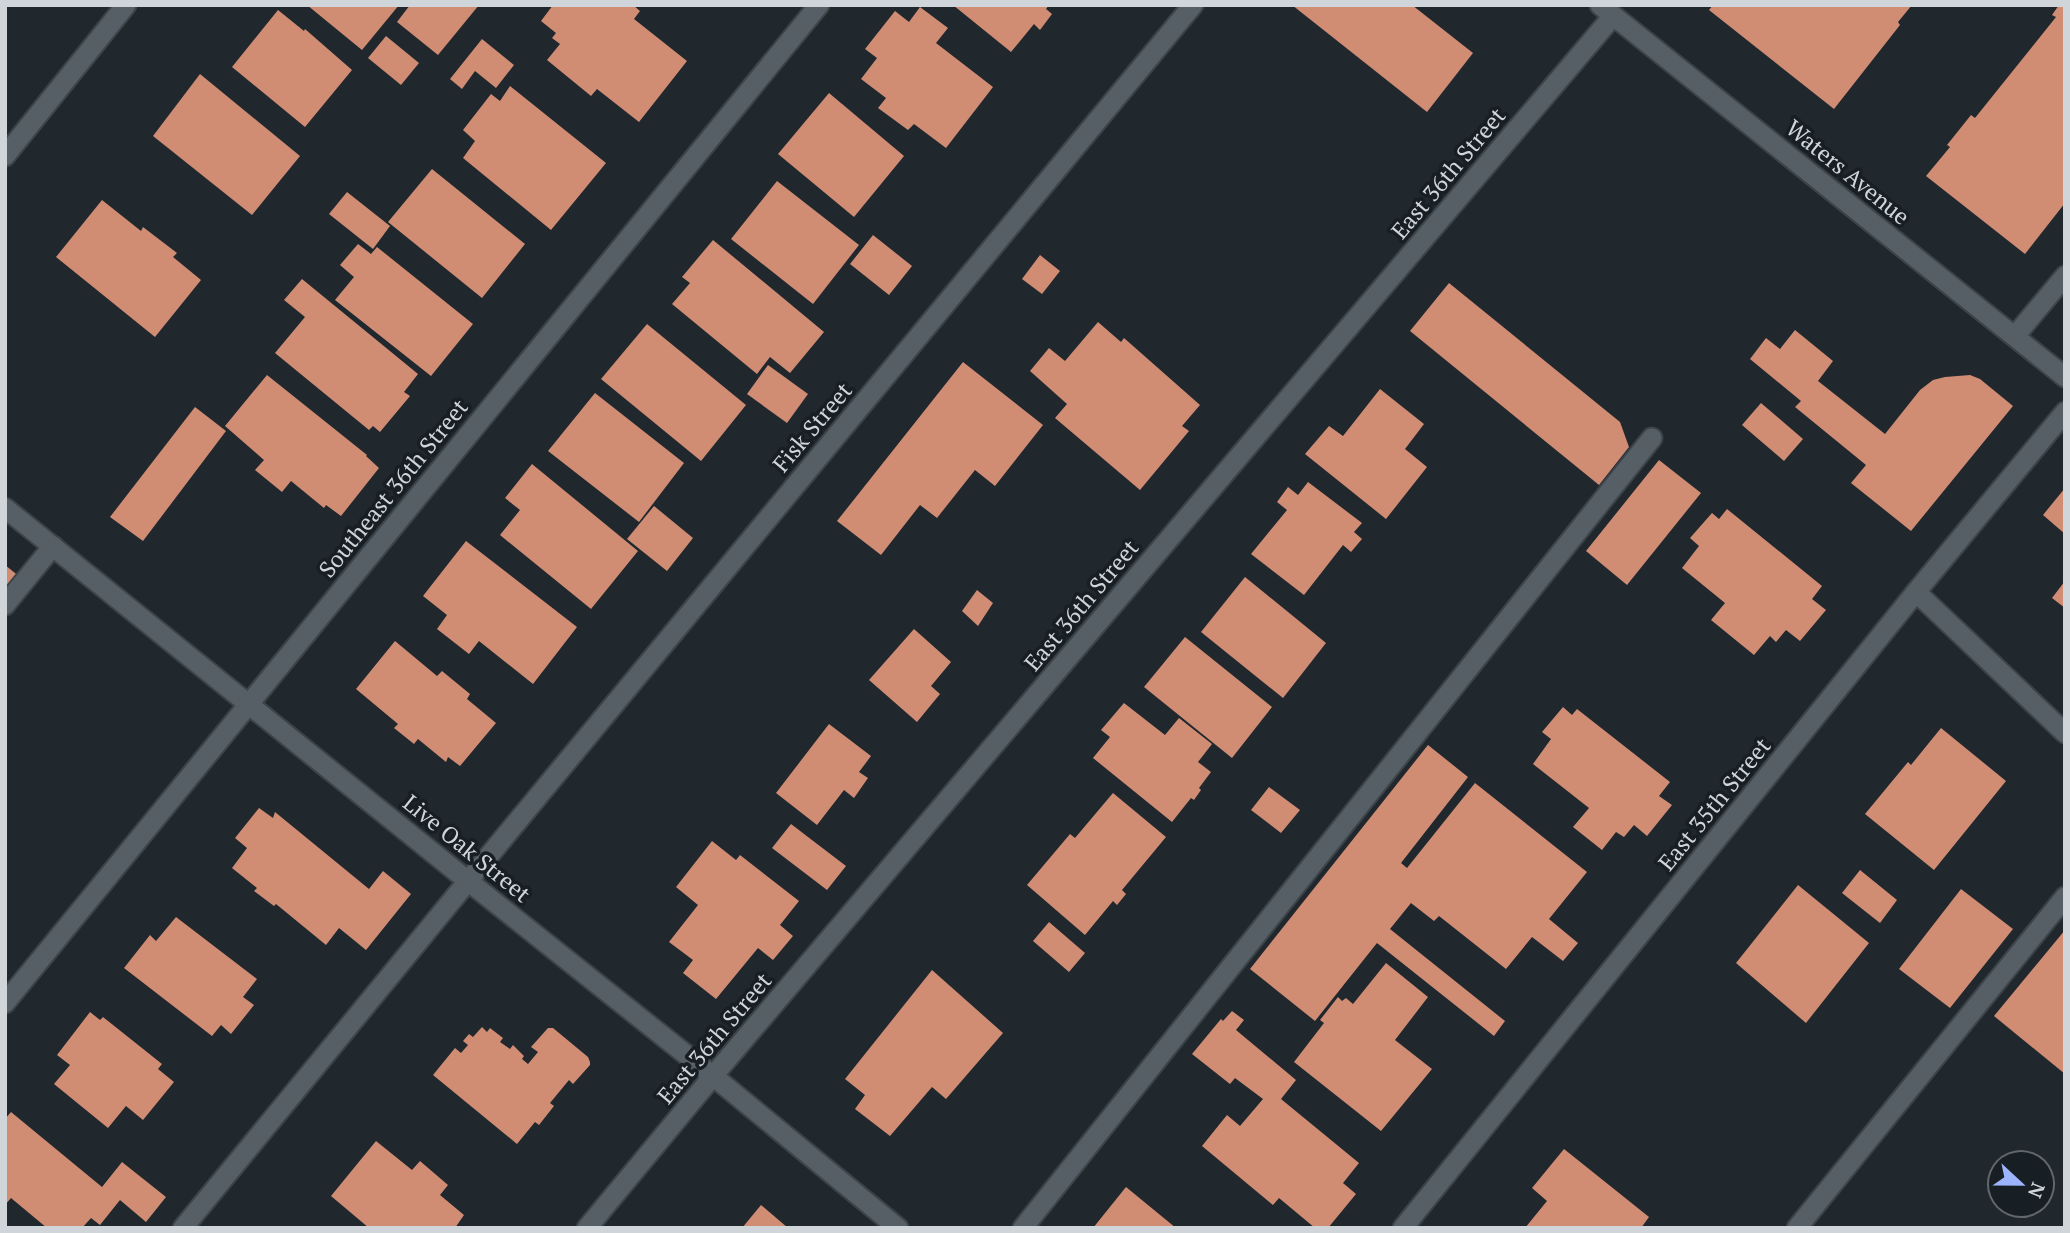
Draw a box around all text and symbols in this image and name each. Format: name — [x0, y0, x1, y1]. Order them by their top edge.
street label: East 36th Street — [1384, 100, 1512, 245]
street label: Waters Avenue — [1780, 112, 1916, 232]
street label: Fisk Street — [765, 375, 859, 478]
street label: Southeast 36th Street — [311, 392, 475, 584]
street label: East 36th Street — [1017, 532, 1145, 677]
street label: East 35th Street — [1651, 731, 1777, 877]
street label: Live Oak Street — [397, 787, 538, 909]
street label: East 36th Street — [650, 965, 778, 1110]
north arrow — [1986, 1149, 2056, 1219]
text: N — [2023, 1179, 2052, 1202]

